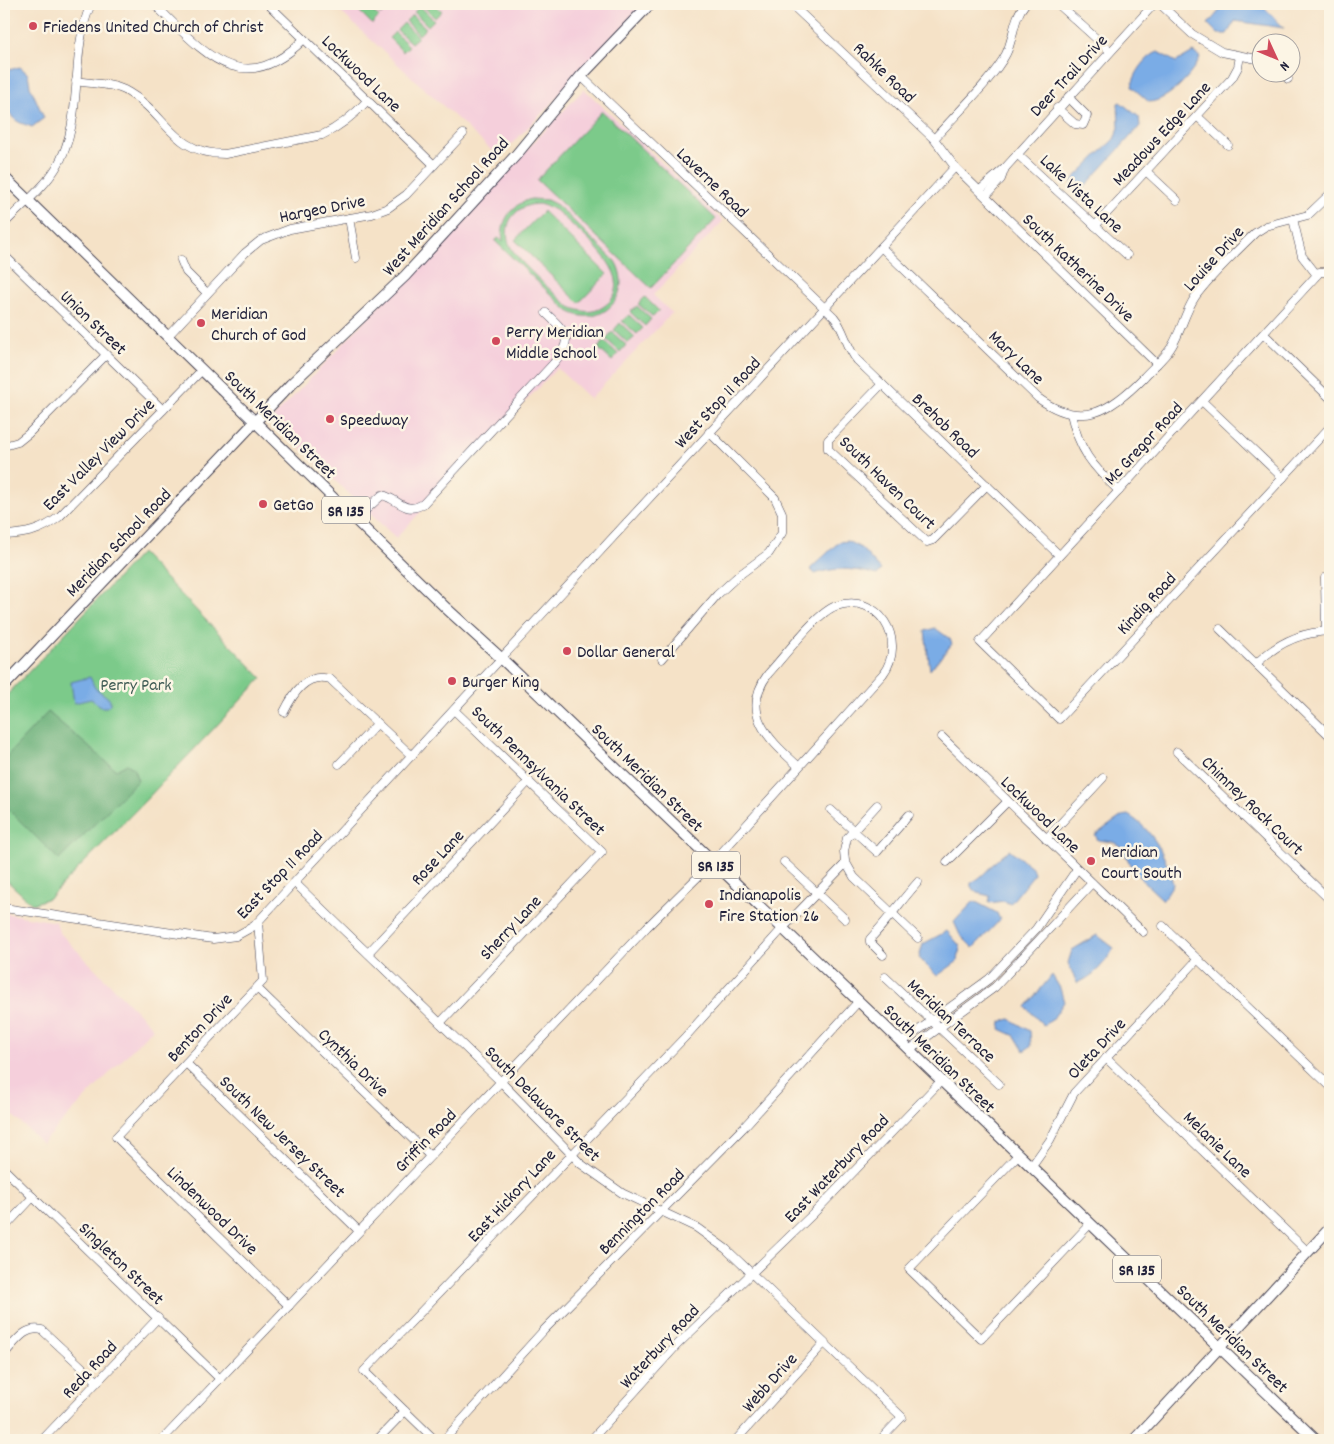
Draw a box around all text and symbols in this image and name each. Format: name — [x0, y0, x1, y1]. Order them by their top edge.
place label: Friedens United Church of Christ — [43, 16, 264, 41]
marker: Friedens United Church of Christ — [27, 20, 39, 32]
street label: Lockwood Lane — [315, 30, 406, 119]
street label: Deer Trail Drive — [1025, 30, 1115, 123]
north arrow — [1252, 32, 1302, 82]
street label: Rahke Road — [846, 38, 920, 110]
text: N — [1274, 56, 1294, 75]
street label: Meadows Edge Lane — [1108, 77, 1218, 193]
street label: West Meridian School Road — [378, 133, 516, 283]
street label: Laverne Road — [670, 143, 753, 225]
street label: Lake Vista Lane — [1033, 150, 1128, 240]
street label: Hargeo Drive — [277, 190, 368, 231]
street label: South Katherine Drive — [1016, 209, 1139, 329]
street label: Louise Drive — [1179, 221, 1251, 298]
street label: Union Street — [53, 285, 132, 362]
place label: Meridian Church of God — [211, 303, 306, 349]
marker: Meridian Church of God — [195, 317, 207, 329]
place label: Perry Meridian Middle School — [506, 321, 604, 367]
street label: Mary Lane — [982, 326, 1049, 392]
marker: Perry Meridian Middle School — [490, 335, 502, 347]
street label: West Stop 11 Road — [670, 352, 768, 455]
street label: South Meridian Street — [218, 366, 341, 486]
street label: Brehob Road — [905, 388, 984, 465]
street label: East Valley View Drive — [38, 394, 162, 518]
street label: Mc Gregor Road — [1100, 397, 1190, 492]
place label: Speedway — [340, 409, 409, 434]
marker: Speedway — [324, 413, 336, 425]
street label: South Haven Court — [832, 431, 941, 537]
street label: Meridian School Road — [61, 484, 178, 604]
place label: GetGo — [273, 494, 314, 519]
road number: SR 135 — [322, 496, 370, 524]
marker: GetGo — [257, 498, 269, 510]
street label: Kindig Road — [1112, 568, 1183, 642]
place label: Dollar General — [577, 641, 675, 666]
marker: Dollar General — [561, 645, 573, 657]
place label: Burger King — [462, 671, 539, 696]
park label: Perry Park — [100, 674, 172, 699]
marker: Burger King — [446, 675, 458, 687]
street label: South Pennsylvania Street — [464, 701, 610, 843]
street label: South Meridian Street — [585, 719, 708, 839]
street label: Chimney Rock Court — [1194, 751, 1308, 863]
street label: Lockwood Lane — [994, 771, 1085, 860]
street label: East Stop 11 Road — [232, 825, 330, 926]
street label: Rose Lane — [406, 825, 471, 892]
place label: Meridian Court South — [1101, 841, 1182, 887]
road number: SR 135 — [692, 852, 740, 878]
marker: Meridian Court South — [1085, 855, 1097, 867]
place label: Indianapolis Fire Station 26 — [719, 884, 819, 930]
street label: Sherry Lane — [475, 891, 549, 967]
marker: Indianapolis Fire Station 26 — [703, 898, 715, 910]
street label: Meridian Terrace — [900, 974, 1000, 1070]
street label: Benton Drive — [162, 988, 240, 1069]
street label: South Meridian Street — [877, 1000, 1000, 1120]
street label: Oleta Drive — [1063, 1013, 1133, 1086]
street label: Cynthia Drive — [311, 1024, 393, 1104]
street label: South Delaware Street — [478, 1041, 605, 1169]
street label: South New Jersey Street — [212, 1071, 350, 1205]
street label: Griffin Road — [390, 1104, 464, 1179]
street label: Melanie Lane — [1176, 1107, 1256, 1185]
street label: East Waterbury Road — [779, 1110, 896, 1230]
street label: East Hickory Lane — [463, 1144, 563, 1249]
street label: Lindenwood Drive — [160, 1162, 263, 1262]
street label: Bennington Road — [594, 1164, 692, 1262]
street label: Singleton Street — [72, 1217, 169, 1312]
road number: SR 135 — [1113, 1256, 1161, 1282]
street label: South Meridian Street — [1170, 1280, 1293, 1400]
street label: Waterbury Road — [615, 1300, 707, 1395]
street label: Reda Road — [57, 1336, 124, 1405]
street label: Webb Drive — [737, 1348, 805, 1419]

